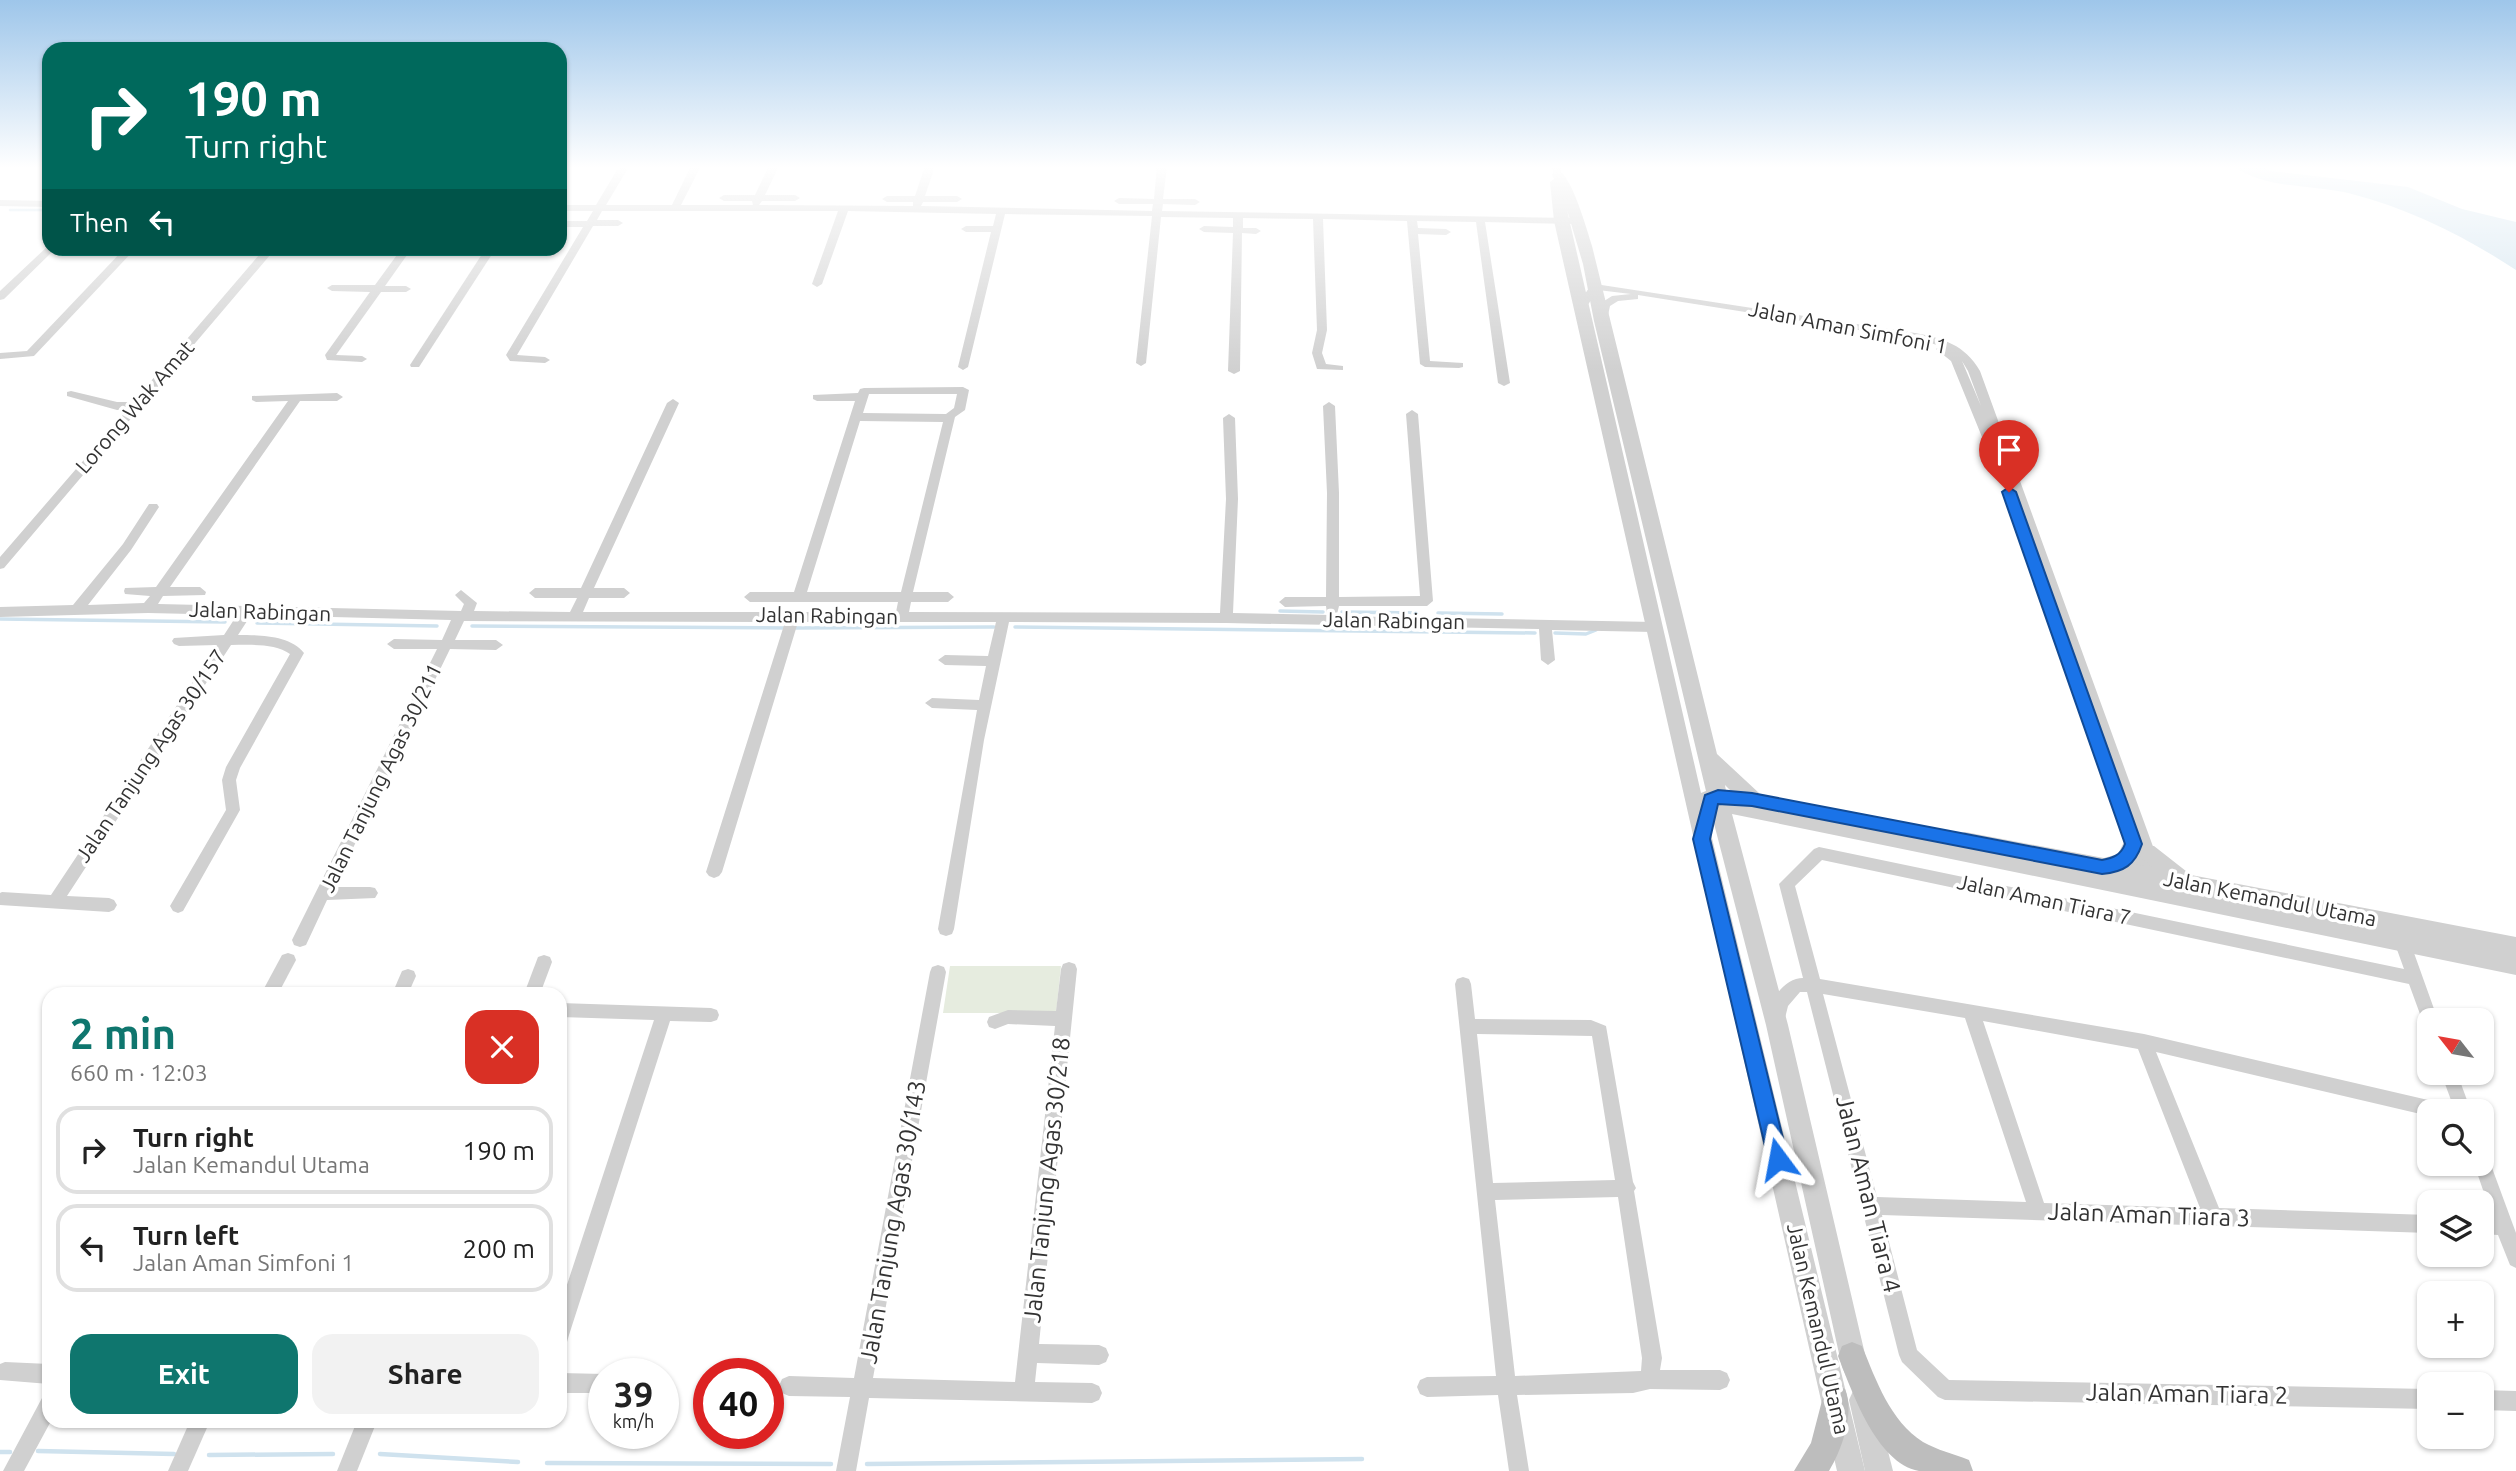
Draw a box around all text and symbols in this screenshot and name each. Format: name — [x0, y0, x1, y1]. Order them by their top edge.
icon: right — [70, 70, 161, 161]
text: 190 m — [185, 70, 322, 125]
text: Turn right — [185, 128, 327, 164]
icon: left — [143, 203, 181, 241]
text: Then — [70, 208, 129, 237]
street label: Jalan Aman Simfoni 1 — [1747, 296, 1950, 358]
street label: Lorong Wak Amat — [70, 335, 198, 478]
pin — [1979, 420, 2039, 492]
icon: arrive — [1990, 431, 2028, 469]
street label: Jalan Rabingan — [188, 597, 332, 625]
street label: Jalan Rabingan — [756, 602, 898, 628]
street label: Jalan Rabingan — [1323, 607, 1465, 633]
street label: Jalan Tanjung Agas 30/157 — [70, 645, 230, 866]
street label: Jalan Tanjung Agas 30/211 — [314, 659, 446, 896]
street label: Jalan Kemandul Utama — [2162, 866, 2379, 930]
street label: Jalan Aman Tiara 7 — [1955, 869, 2133, 929]
north arrow — [2417, 1008, 2494, 1085]
map controls — [2417, 1008, 2494, 1449]
text: 2 min — [70, 1010, 176, 1057]
button: close — [465, 1010, 539, 1084]
street label: Jalan Tanjung Agas 30/218 — [1018, 1036, 1075, 1324]
text: 660 m · 12:03 — [70, 1060, 208, 1085]
street label: Jalan Tanjung Agas 30/143 — [854, 1078, 931, 1366]
street label: Jalan Aman Tiara 4 — [1831, 1092, 1906, 1295]
button: search — [2417, 1099, 2494, 1176]
position arrow — [1741, 1122, 1815, 1196]
text: Turn right — [133, 1123, 254, 1152]
icon: right — [74, 1131, 112, 1169]
text: 190 m — [463, 1136, 535, 1165]
text: Jalan Kemandul Utama — [133, 1152, 370, 1177]
button: layers — [2417, 1190, 2494, 1267]
street label: Jalan Aman Tiara 3 — [2047, 1197, 2251, 1232]
text: Turn left — [133, 1221, 239, 1250]
street label: Jalan Kemandul Utama — [1783, 1221, 1855, 1437]
icon: left — [74, 1229, 112, 1267]
text: 200 m — [463, 1234, 535, 1263]
text: Jalan Aman Simfoni 1 — [133, 1250, 354, 1275]
button: + — [2417, 1281, 2494, 1358]
button: Exit — [70, 1334, 298, 1414]
button: Share — [312, 1334, 539, 1414]
speed limit sign: 40 — [693, 1358, 784, 1449]
button: − — [2417, 1372, 2494, 1449]
text: 39 — [614, 1374, 653, 1414]
street label: Jalan Aman Tiara 2 — [2086, 1378, 2288, 1409]
text: km/h — [613, 1411, 654, 1431]

